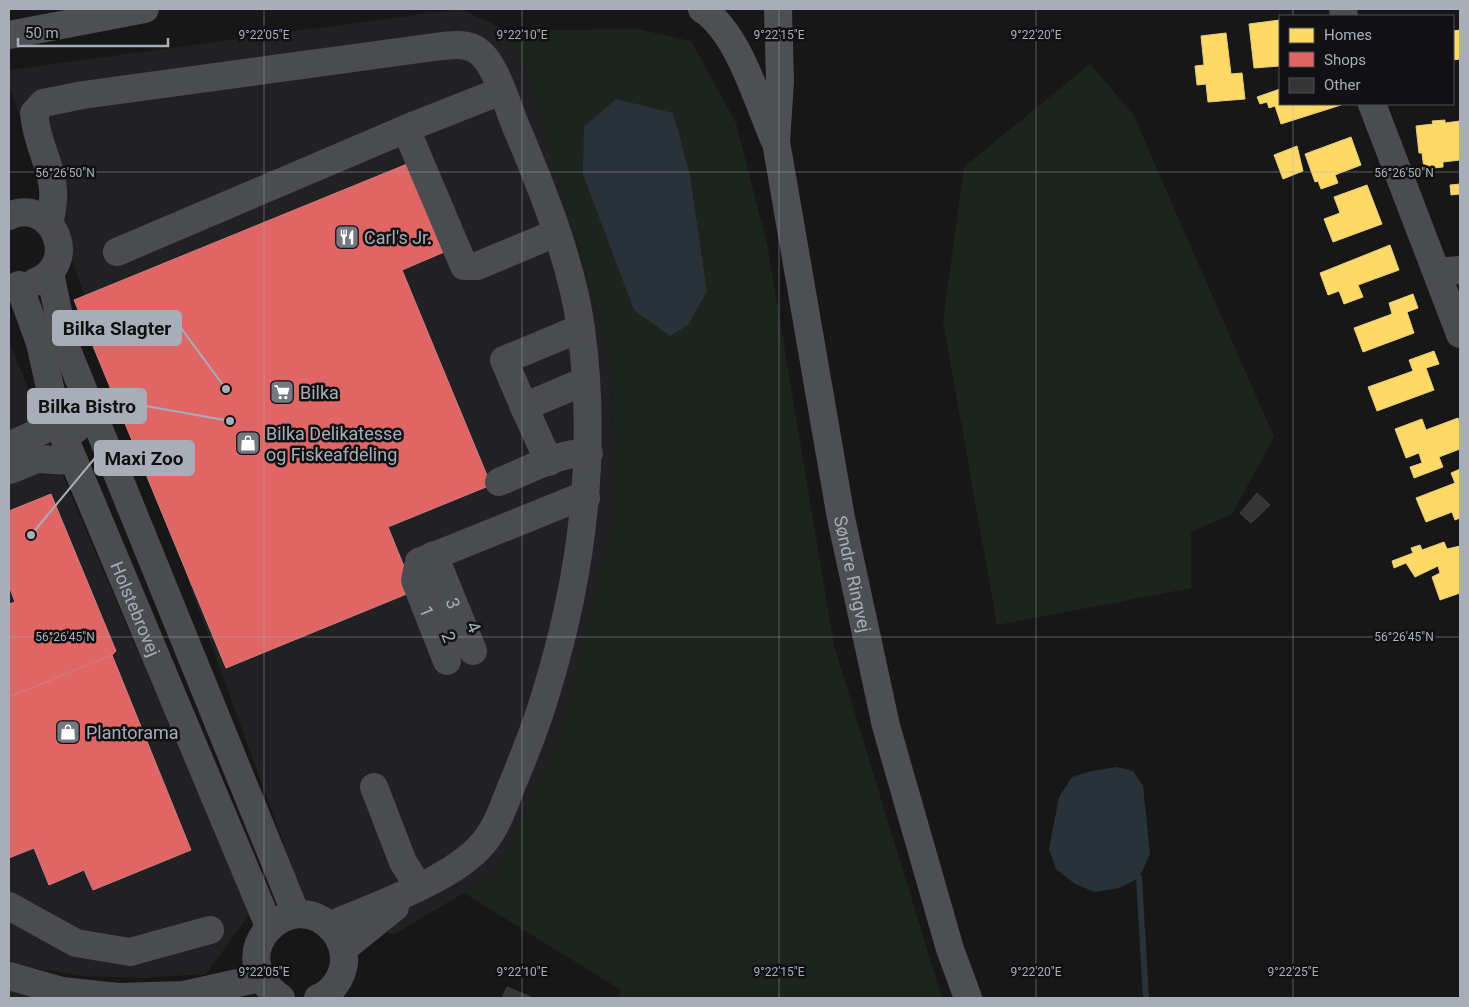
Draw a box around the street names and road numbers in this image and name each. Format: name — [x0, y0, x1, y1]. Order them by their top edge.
street label: Søndre Ringvej — [830, 514, 876, 634]
street label: Holstebrovej — [107, 558, 165, 659]
street label: 3 — [442, 595, 465, 612]
street label: 1 — [416, 603, 439, 620]
street label: 4 — [462, 618, 486, 636]
street label: 2 — [437, 629, 461, 645]

